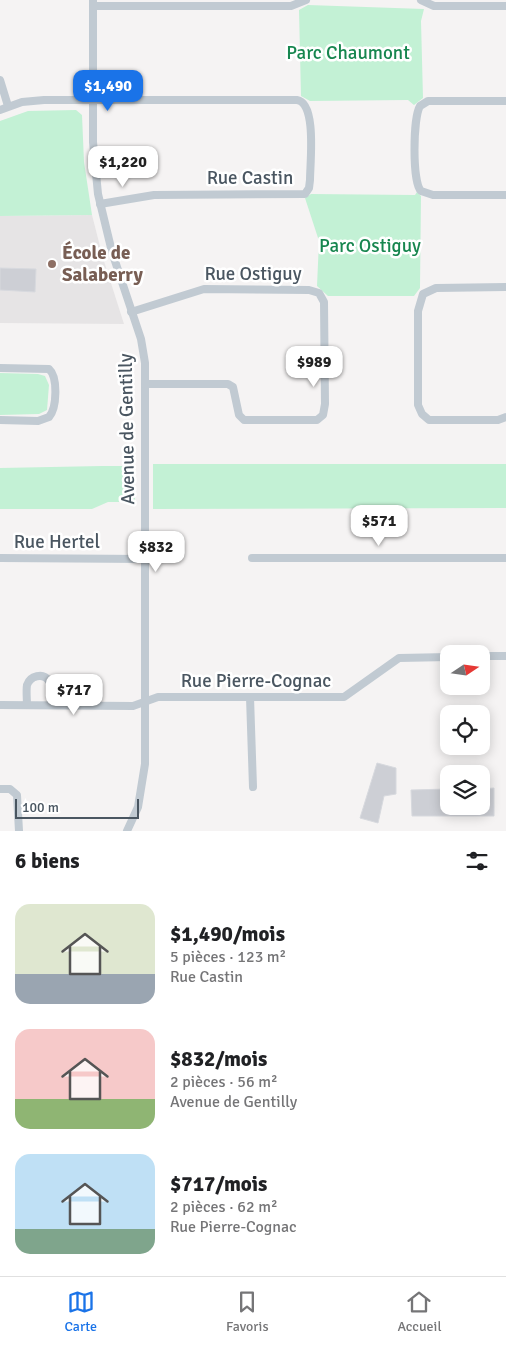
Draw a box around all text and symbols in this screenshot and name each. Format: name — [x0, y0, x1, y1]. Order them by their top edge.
park label: Parc Chaumont — [286, 41, 410, 65]
pin: $1,490 — [67, 70, 149, 112]
text: $1,490 — [84, 76, 132, 96]
pin: $1,220 — [82, 146, 164, 188]
text: $1,220 — [99, 152, 147, 172]
street label: Rue Castin — [207, 166, 293, 190]
park label: Parc Ostiguy — [319, 234, 421, 258]
place label: École de Salaberry — [62, 241, 143, 287]
marker: École de Salaberry — [46, 258, 58, 270]
street label: Rue Ostiguy — [204, 262, 302, 286]
pin: $989 — [284, 346, 344, 388]
text: $989 — [297, 352, 331, 372]
street label: Avenue de Gentilly — [114, 353, 140, 505]
pin: $571 — [349, 504, 409, 547]
text: $571 — [362, 511, 396, 531]
street label: Rue Hertel — [14, 530, 100, 554]
pin: $832 — [126, 530, 186, 573]
text: $832 — [139, 537, 173, 557]
north arrow — [440, 645, 490, 695]
map controls — [440, 645, 490, 815]
street label: Rue Pierre-Cognac — [181, 669, 331, 693]
pin: $717 — [44, 674, 104, 716]
text: $717 — [57, 680, 91, 700]
button: locate — [440, 705, 490, 755]
button: layers — [440, 765, 490, 815]
scale bar — [15, 796, 139, 819]
text: 100 m — [22, 799, 59, 816]
icon: filters — [463, 847, 491, 875]
text: 6 biens — [15, 848, 80, 874]
text: $1,490/mois — [170, 921, 285, 947]
icon: home — [55, 924, 115, 984]
text: 5 pièces · 123 m² — [170, 947, 286, 967]
text: Rue Castin — [170, 967, 243, 987]
text: $832/mois — [170, 1046, 267, 1072]
icon: home — [55, 1049, 115, 1109]
text: 2 pièces · 56 m² — [170, 1072, 278, 1092]
text: Avenue de Gentilly — [170, 1092, 297, 1112]
text: $717/mois — [170, 1171, 267, 1197]
icon: home — [55, 1174, 115, 1234]
text: 2 pièces · 62 m² — [170, 1197, 278, 1217]
text: Rue Pierre-Cognac — [170, 1217, 297, 1237]
tab: Carte — [64, 1288, 97, 1335]
tab: Favoris — [226, 1288, 269, 1335]
tab: Accueil — [397, 1288, 442, 1335]

